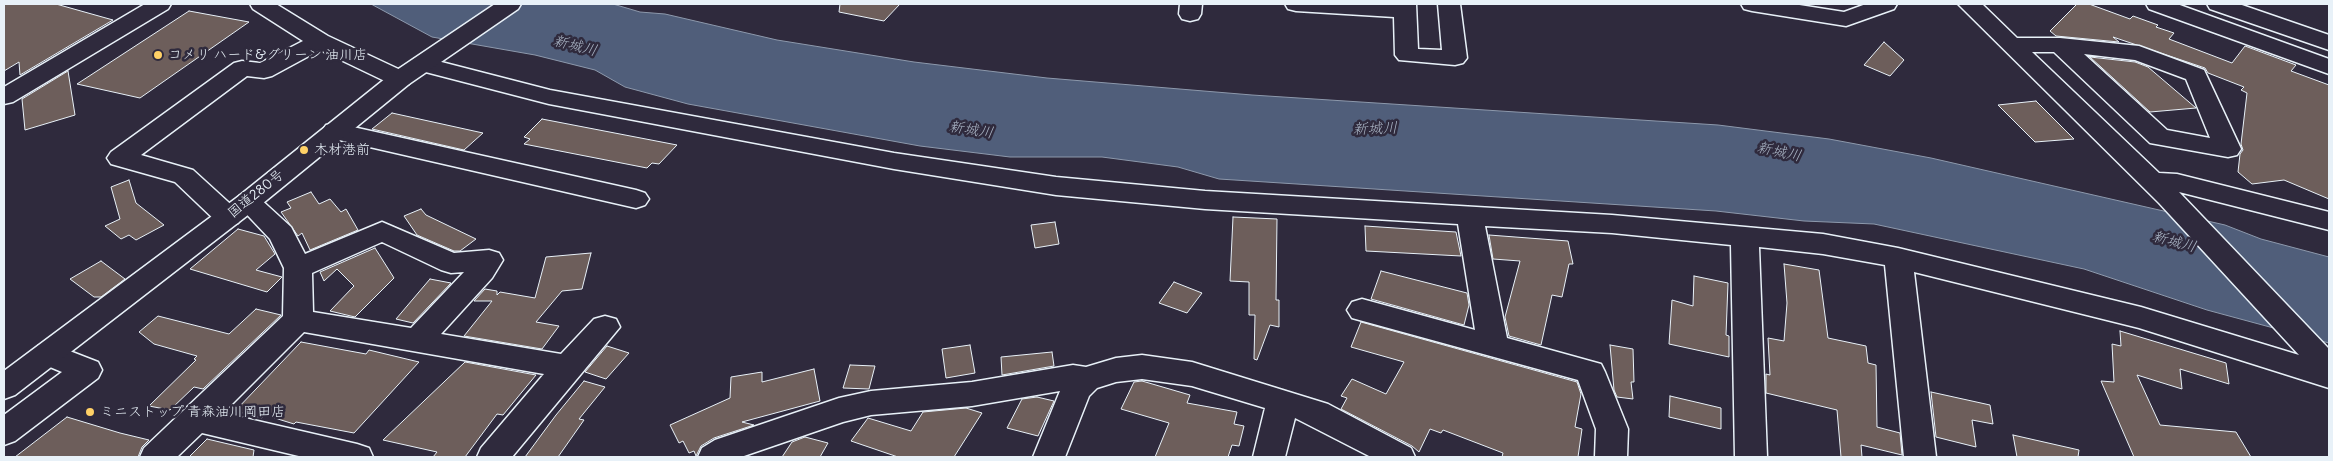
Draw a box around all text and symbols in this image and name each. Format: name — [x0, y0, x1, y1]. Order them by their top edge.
water label: 新城川 — [551, 32, 599, 60]
place label: コメリ ハード&グリーン 油川店 — [168, 47, 367, 63]
marker: コメリ ハード&グリーン 油川店 — [152, 49, 164, 61]
water label: 新城川 — [947, 118, 995, 142]
water label: 新城川 — [1352, 119, 1398, 139]
water label: 新城川 — [1755, 139, 1803, 165]
place label: 木材港前 — [314, 142, 370, 158]
marker: 木材港前 — [298, 144, 310, 156]
street label: 国道280号 — [225, 166, 287, 222]
water label: 新城川 — [2150, 227, 2198, 257]
place label: ミニストップ 青森油川岡田店 — [100, 404, 285, 420]
marker: ミニストップ 青森油川岡田店 — [84, 406, 96, 418]

